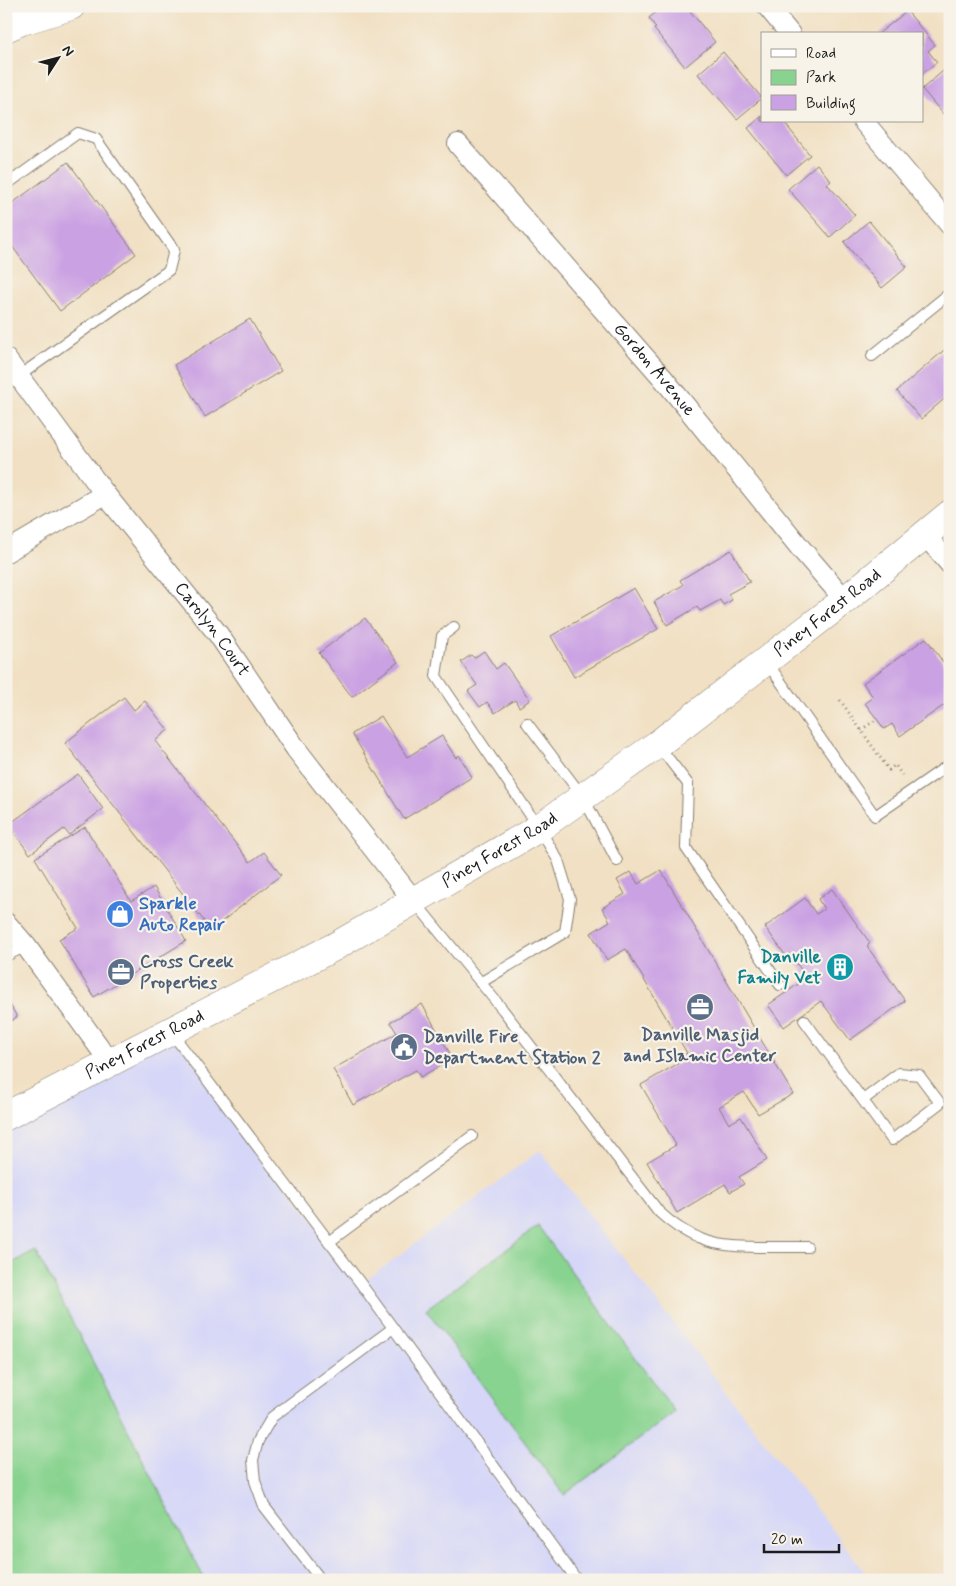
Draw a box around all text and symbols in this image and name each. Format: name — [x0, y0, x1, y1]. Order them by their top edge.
north arrow — [32, 32, 82, 82]
legend — [761, 32, 924, 122]
text: N — [58, 42, 78, 60]
text: Road — [806, 44, 836, 64]
text: Park — [806, 68, 836, 88]
text: Building — [806, 94, 856, 115]
street label: Gordon Avenue — [608, 317, 701, 421]
street label: Piney Forest Road — [769, 563, 886, 663]
street label: Carolyn Court — [169, 577, 255, 681]
street label: Piney Forest Road — [437, 806, 563, 894]
place label: Sparkle Auto Repair — [139, 892, 225, 937]
shop icon: Sparkle Auto Repair — [105, 899, 135, 929]
place label: Danville Family Vet — [738, 945, 822, 990]
place label: Cross Creek Properties — [140, 950, 235, 995]
building icon: Danville Family Vet — [825, 952, 855, 982]
office icon: Cross Creek Properties — [106, 957, 136, 987]
office icon: Danville Masjid and Islamic Center — [685, 992, 715, 1022]
street label: Piney Forest Road — [81, 1004, 208, 1085]
place label: Danville Masjid and Islamic Center — [624, 1023, 777, 1068]
place label: Danville Fire Department Station 2 — [423, 1025, 601, 1070]
public building icon: Danville Fire Department Station 2 — [389, 1032, 419, 1062]
scale bar — [764, 1521, 838, 1553]
text: 20 m — [771, 1530, 803, 1550]

